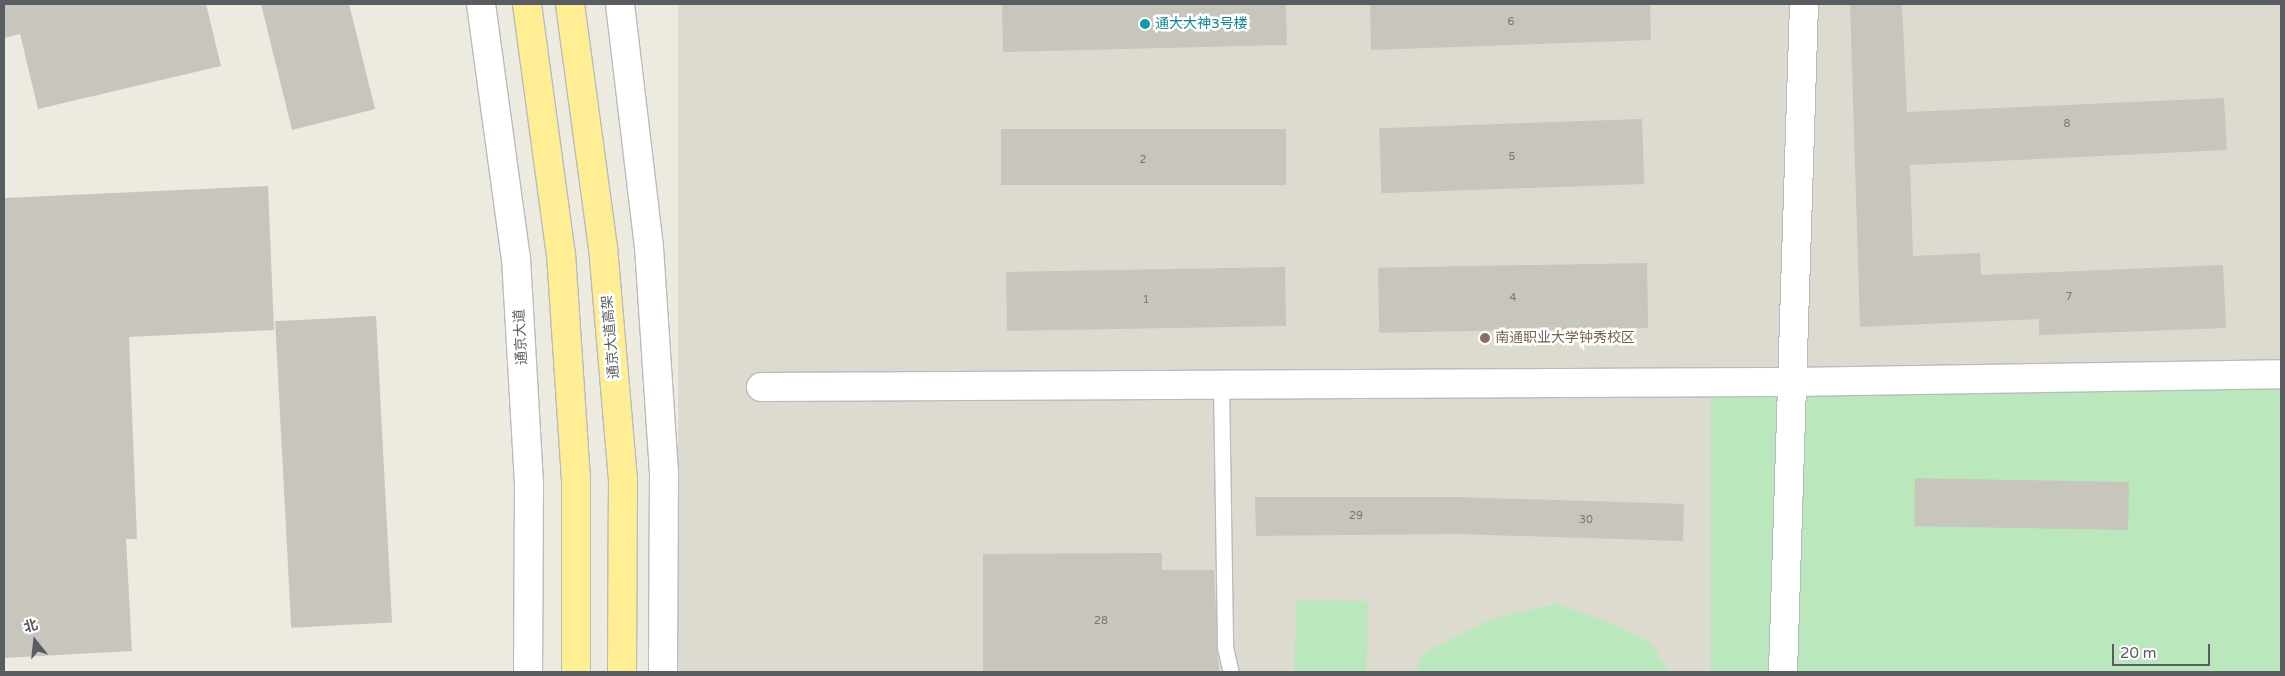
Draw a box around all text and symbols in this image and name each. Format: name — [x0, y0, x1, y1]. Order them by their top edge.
house number: 6 — [1508, 15, 1514, 29]
place label: 通大大神3号楼 — [1155, 16, 1248, 32]
marker: 通大大神3号楼 — [1139, 18, 1151, 30]
house number: 8 — [2064, 117, 2070, 131]
house number: 5 — [1509, 150, 1515, 164]
house number: 2 — [1140, 153, 1146, 167]
house number: 7 — [2066, 290, 2072, 304]
house number: 4 — [1510, 291, 1516, 305]
house number: 1 — [1143, 293, 1149, 307]
street label: 通京大道高架 — [599, 294, 623, 380]
street label: 通京大道 — [511, 309, 531, 365]
place label: 南通职业大学钟秀校区 — [1495, 330, 1635, 346]
marker: 南通职业大学钟秀校区 — [1479, 332, 1491, 344]
house number: 29 — [1349, 509, 1363, 523]
house number: 30 — [1579, 513, 1593, 527]
house number: 28 — [1094, 614, 1108, 628]
north arrow — [10, 616, 60, 666]
text: 北 — [22, 616, 40, 636]
scale bar — [2115, 634, 2212, 666]
text: 20 m — [2120, 644, 2157, 662]

